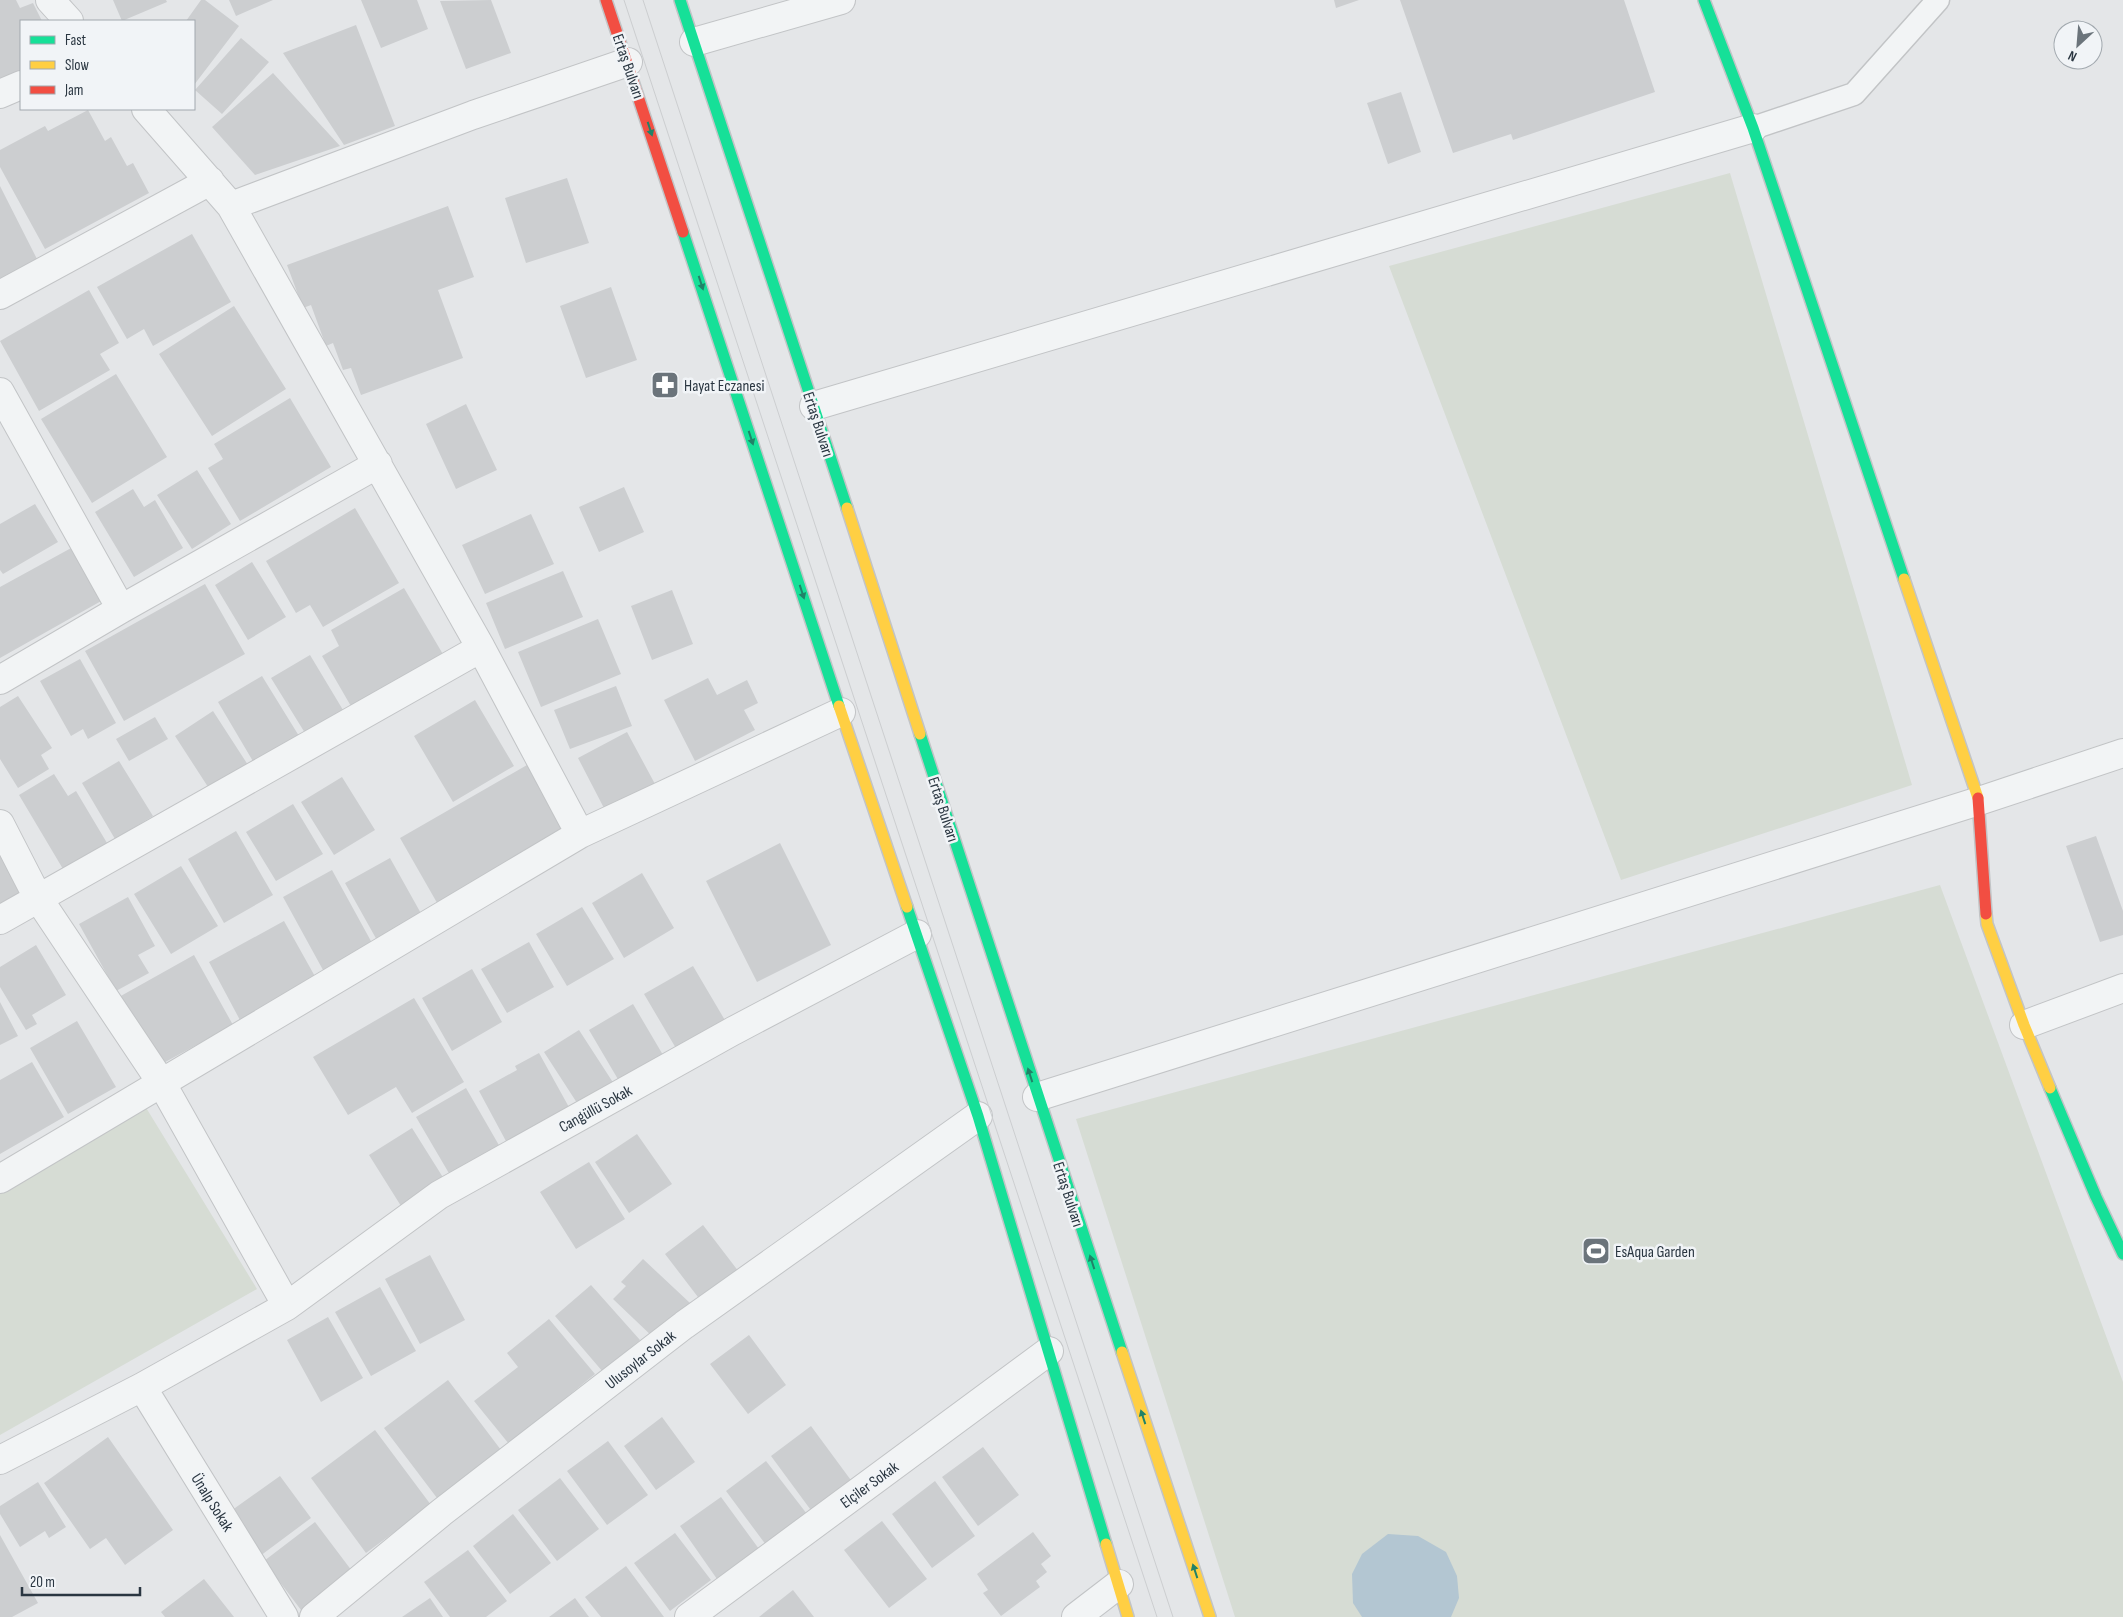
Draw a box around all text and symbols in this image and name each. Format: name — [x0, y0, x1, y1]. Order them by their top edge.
legend — [20, 20, 195, 110]
north arrow — [2053, 20, 2103, 70]
text: Fast — [65, 31, 87, 50]
street label: Ertaş Bulvarı — [608, 32, 647, 101]
text: N — [2065, 47, 2080, 66]
text: Slow — [65, 56, 89, 75]
text: Jam — [64, 81, 83, 100]
one-way arrow — [646, 122, 654, 137]
one-way arrow — [697, 276, 705, 291]
pharmacy icon: Hayat Eczanesi — [650, 370, 680, 400]
place label: Hayat Eczanesi — [684, 377, 764, 396]
street label: Ertaş Bulvarı — [798, 390, 837, 459]
one-way arrow — [747, 431, 755, 446]
one-way arrow — [798, 585, 806, 600]
street label: Ertaş Bulvarı — [923, 775, 962, 844]
one-way arrow — [1025, 1067, 1033, 1082]
street label: Cangüllü Sokak — [556, 1081, 636, 1137]
street label: Ertaş Bulvarı — [1048, 1160, 1087, 1229]
sports icon: EsAqua Garden — [1581, 1236, 1611, 1266]
place label: EsAqua Garden — [1615, 1243, 1695, 1262]
one-way arrow — [1088, 1255, 1095, 1270]
street label: Ulusoylar Sokak — [602, 1327, 680, 1394]
one-way arrow — [1139, 1409, 1146, 1424]
street label: Elçiler Sokak — [837, 1458, 903, 1513]
street label: Ünalp Sokak — [186, 1470, 237, 1535]
one-way arrow — [1190, 1563, 1198, 1578]
scale bar — [22, 1564, 140, 1596]
text: 20 m — [30, 1573, 55, 1592]

